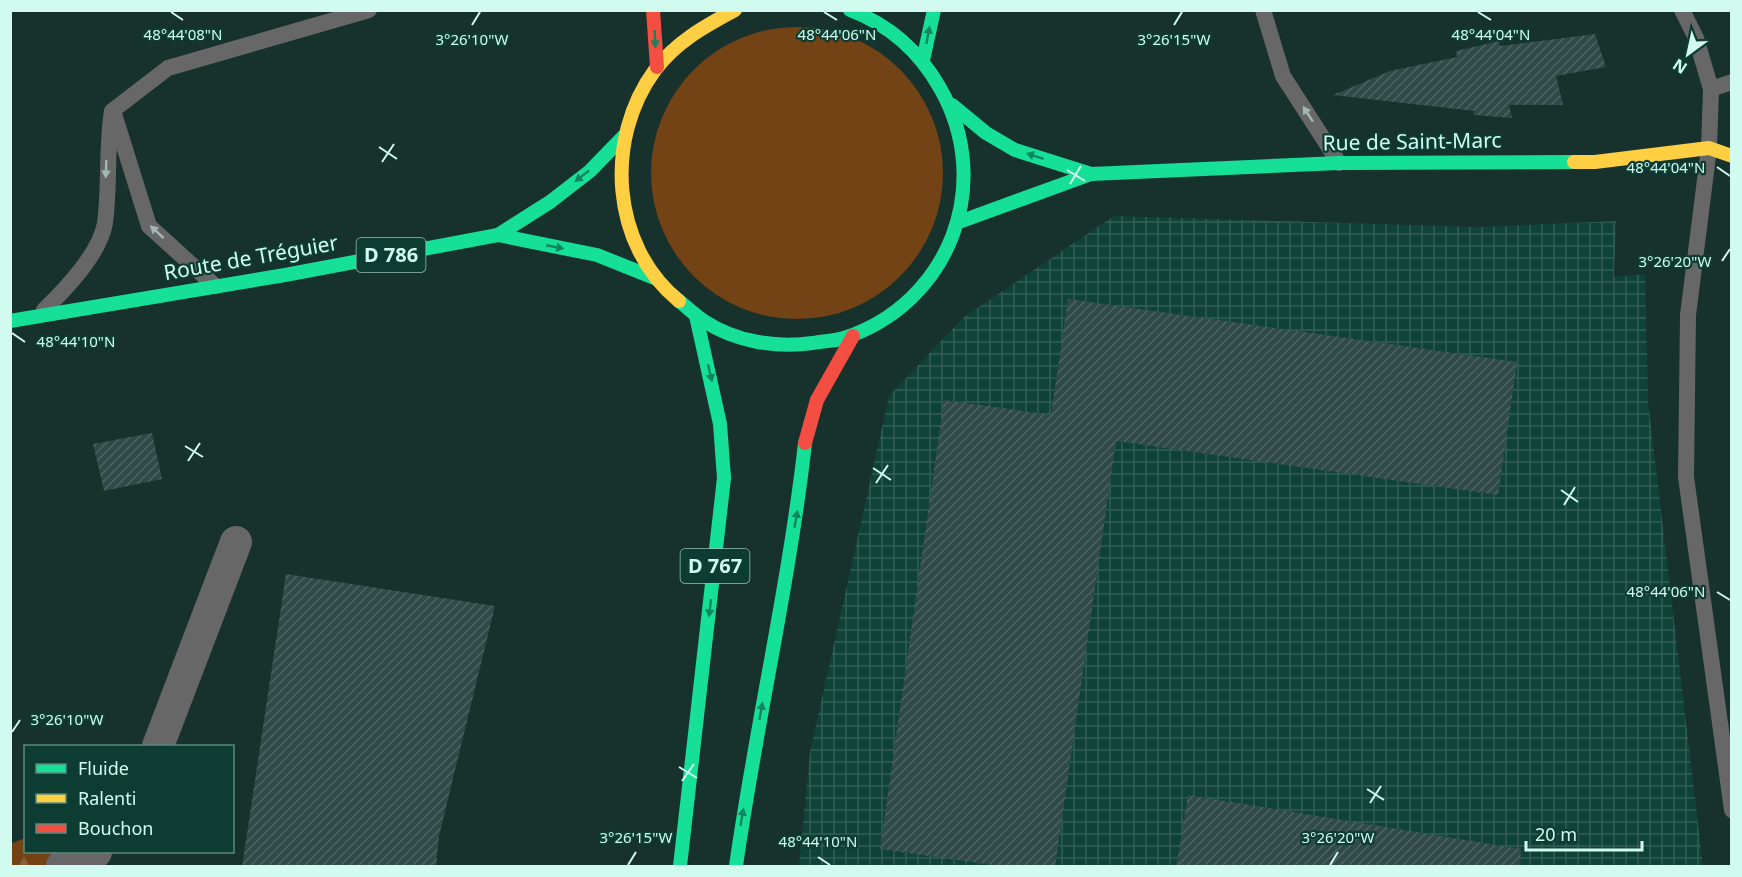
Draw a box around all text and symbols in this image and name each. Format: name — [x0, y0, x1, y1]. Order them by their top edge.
text: 48°44'08"N — [144, 24, 222, 44]
text: 48°44'06"N — [798, 24, 876, 44]
text: 48°44'04"N — [1452, 24, 1530, 44]
north arrow — [1658, 24, 1718, 84]
one-way arrow — [924, 26, 933, 45]
text: 3°26'10"W — [435, 29, 509, 49]
one-way arrow — [650, 29, 660, 48]
text: 3°26'15"W — [1137, 29, 1211, 49]
text: N — [1668, 54, 1691, 79]
one-way arrow — [1302, 106, 1313, 122]
street label: Rue de Saint-Marc — [1322, 125, 1502, 157]
one-way arrow — [1026, 151, 1044, 160]
text: 48°44'04"N — [1627, 157, 1705, 177]
one-way arrow — [102, 159, 111, 178]
one-way arrow — [575, 170, 590, 182]
one-way arrow — [150, 226, 165, 239]
street label: Route de Tréguier — [162, 228, 340, 286]
road number: D 786 — [356, 238, 426, 272]
one-way arrow — [546, 243, 565, 252]
text: 3°26'20"W — [1638, 251, 1712, 271]
text: 48°44'10"N — [37, 331, 115, 351]
one-way arrow — [706, 363, 716, 382]
one-way arrow — [791, 509, 800, 528]
road number: D 767 — [680, 549, 750, 583]
text: 48°44'06"N — [1627, 581, 1705, 601]
one-way arrow — [705, 598, 715, 617]
one-way arrow — [757, 701, 766, 720]
text: 3°26'10"W — [30, 709, 104, 729]
legend — [24, 745, 234, 853]
text: Fluide — [78, 756, 129, 780]
text: Ralenti — [78, 786, 136, 810]
one-way arrow — [738, 808, 747, 827]
scale bar — [1526, 814, 1642, 852]
text: Bouchon — [78, 816, 154, 840]
text: 20 m — [1535, 822, 1577, 846]
text: 3°26'15"W — [599, 827, 673, 847]
text: 3°26'20"W — [1301, 827, 1375, 847]
text: 48°44'10"N — [779, 831, 857, 851]

